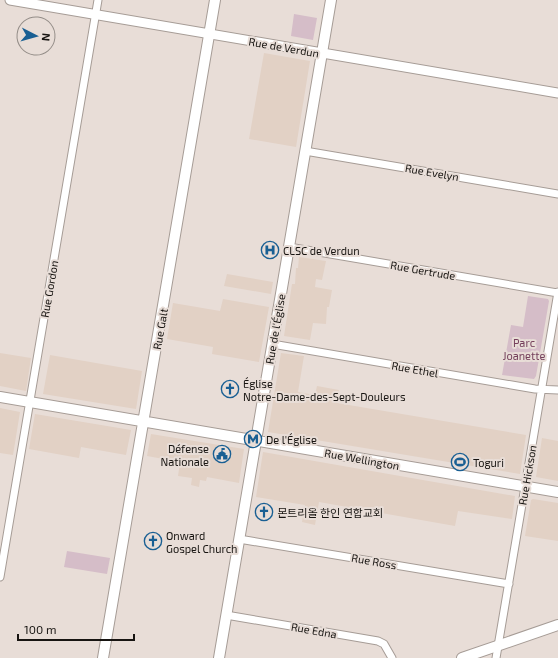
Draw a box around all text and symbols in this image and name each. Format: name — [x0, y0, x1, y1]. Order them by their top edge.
north arrow — [16, 16, 56, 56]
text: N — [40, 32, 53, 42]
street label: Rue de Verdun — [248, 34, 320, 60]
street label: Rue Evelyn — [404, 161, 460, 183]
hospital icon: CLSC de Verdun — [260, 240, 280, 260]
place label: CLSC de Verdun — [283, 244, 360, 257]
street label: Rue Gertrude — [389, 258, 457, 282]
street label: Rue Gordon — [38, 259, 60, 319]
street label: Rue de l'Église — [262, 293, 288, 365]
street label: Rue Galt — [150, 307, 170, 351]
park label: Parc Joanette — [503, 336, 545, 362]
street label: Rue Ethel — [391, 358, 440, 380]
place label: Église Notre-Dame-des-Sept-Douleurs — [243, 377, 406, 403]
church icon: Église Notre-Dame-des-Sept-Douleurs — [220, 379, 240, 399]
metro station icon: De l'Église — [243, 429, 263, 449]
place label: De l'Église — [266, 433, 317, 446]
place label: Défense Nationale — [160, 442, 209, 468]
public building icon: Défense Nationale — [212, 444, 232, 464]
street label: Rue Hickson — [515, 444, 539, 506]
street label: Rue Wellington — [323, 446, 401, 472]
sports icon: Toguri — [450, 452, 470, 472]
place label: Toguri — [473, 456, 504, 469]
church icon: 몬트리올 한인 연합교회 — [254, 502, 274, 522]
place label: 몬트리올 한인 연합교회 — [277, 506, 383, 519]
place label: Onward Gospel Church — [166, 529, 237, 555]
church icon: Onward Gospel Church — [143, 531, 163, 551]
street label: Rue Ross — [350, 551, 398, 571]
scale bar — [18, 616, 134, 642]
street label: Rue Edna — [290, 620, 338, 640]
text: 100 m — [24, 622, 56, 636]

